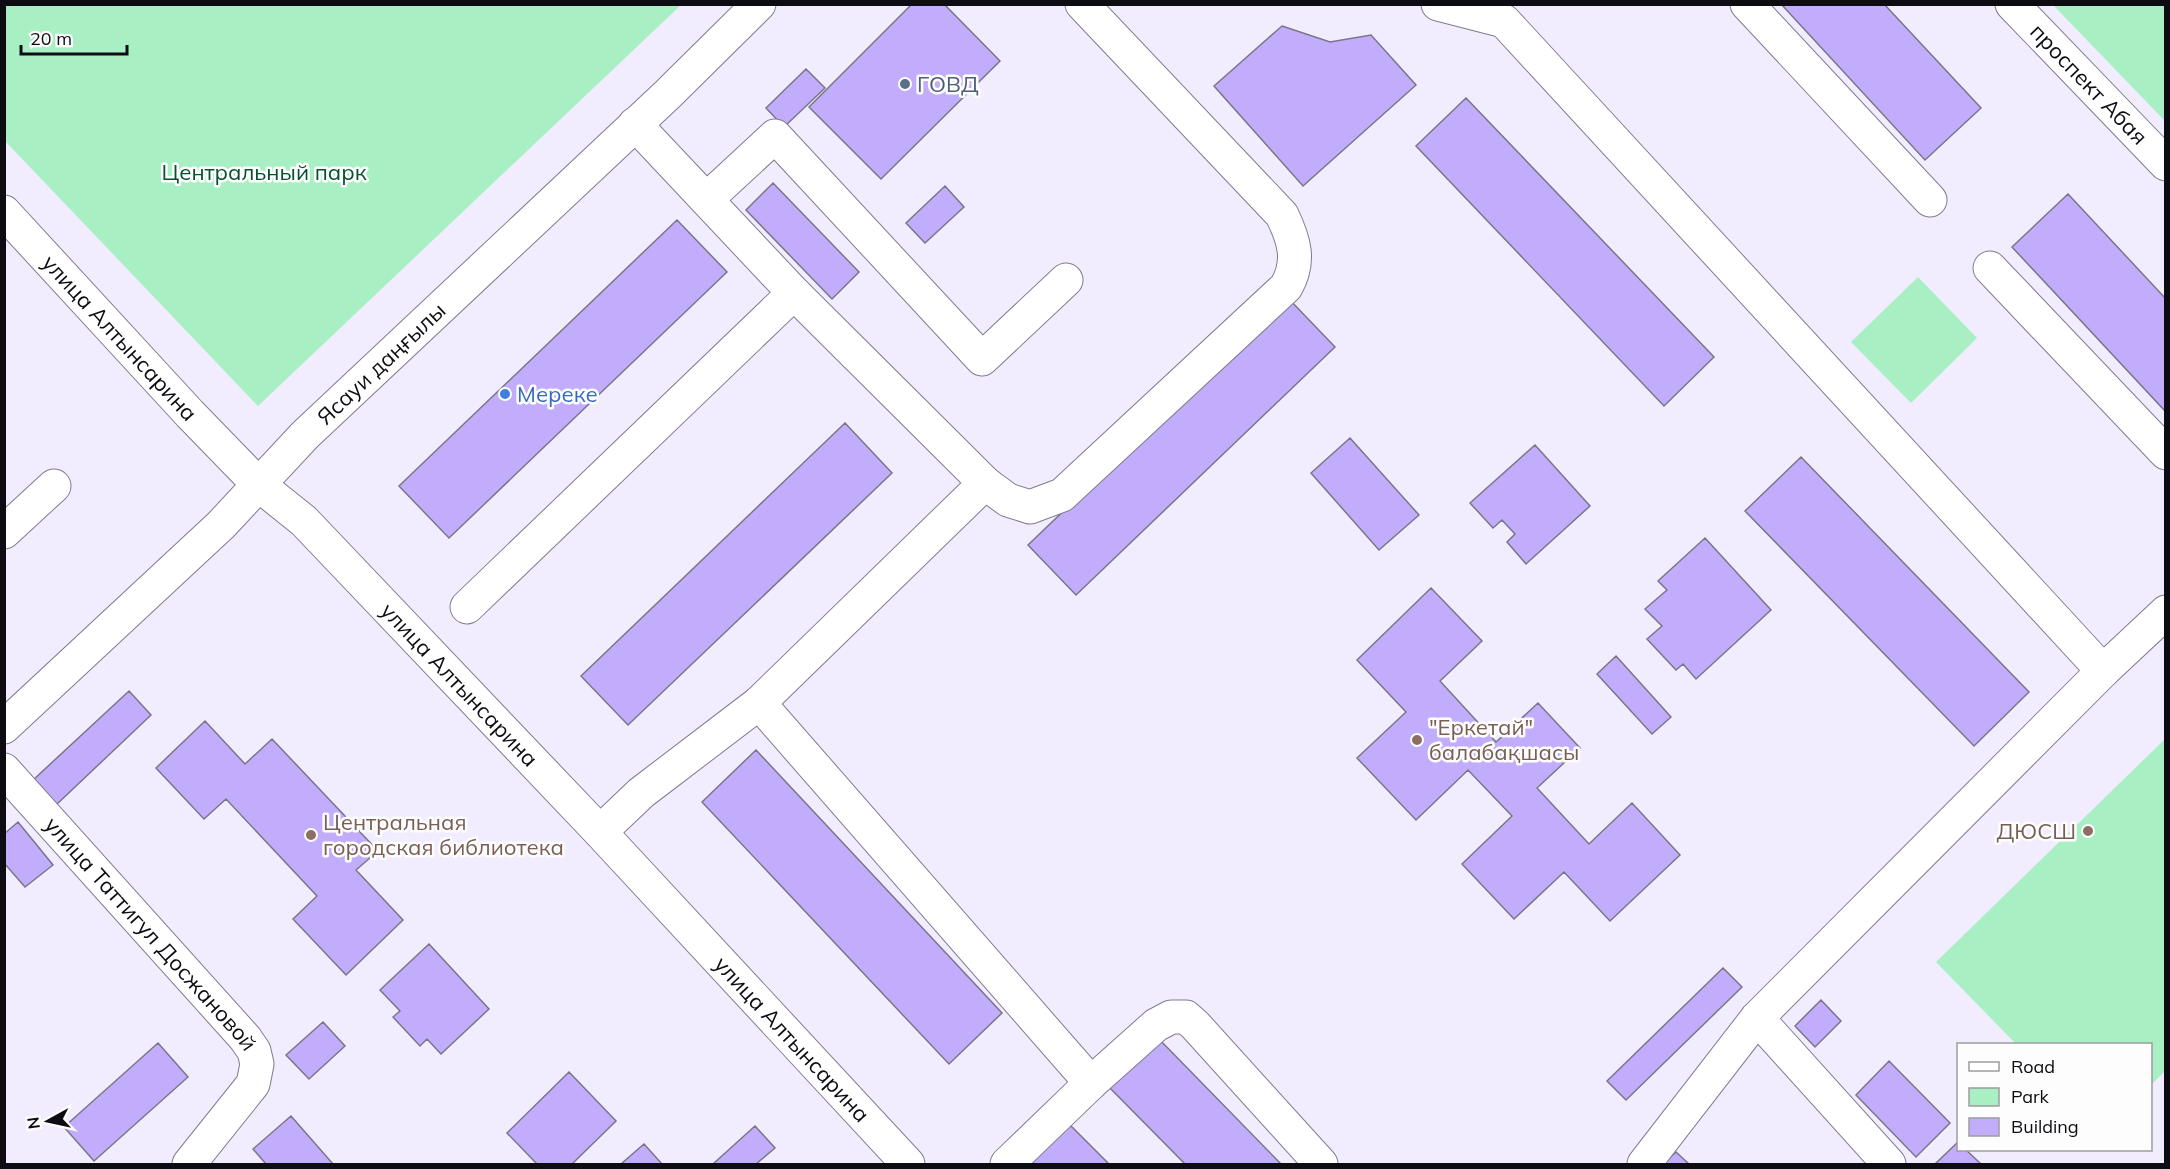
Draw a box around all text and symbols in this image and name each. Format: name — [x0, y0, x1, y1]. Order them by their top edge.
scale bar — [21, 18, 128, 56]
street label: проспект Абая — [2024, 18, 2154, 150]
text: 20 m — [30, 27, 72, 50]
place label: ГОВД — [917, 70, 979, 98]
marker: ГОВД — [898, 77, 912, 91]
park label: Центральный парк — [162, 158, 367, 186]
street label: улица Алтынсарина — [36, 249, 203, 427]
street label: Ясауи даңғылы — [311, 296, 451, 431]
place label: Мереке — [517, 380, 598, 408]
marker: Мереке — [498, 387, 512, 401]
street label: улица Алтынсарина — [375, 597, 544, 772]
place label: "Еркетай" балабақшасы — [1429, 713, 1579, 766]
marker: "Еркетай" балабақшасы — [1410, 733, 1424, 747]
place label: Центральная городская библиотека — [323, 808, 564, 861]
street label: улица Таттигул Досжановой — [39, 811, 263, 1056]
place label: ДЮСШ — [1997, 817, 2076, 845]
marker: ДЮСШ — [2081, 824, 2095, 838]
marker: Центральная городская библиотека — [304, 828, 318, 842]
street label: улица Алтынсарина — [708, 950, 876, 1128]
legend — [1957, 1043, 2152, 1151]
text: Road — [2011, 1055, 2055, 1078]
text: Park — [2011, 1085, 2050, 1108]
north arrow — [18, 1091, 78, 1151]
text: Building — [2011, 1115, 2079, 1138]
text: N — [22, 1116, 44, 1130]

